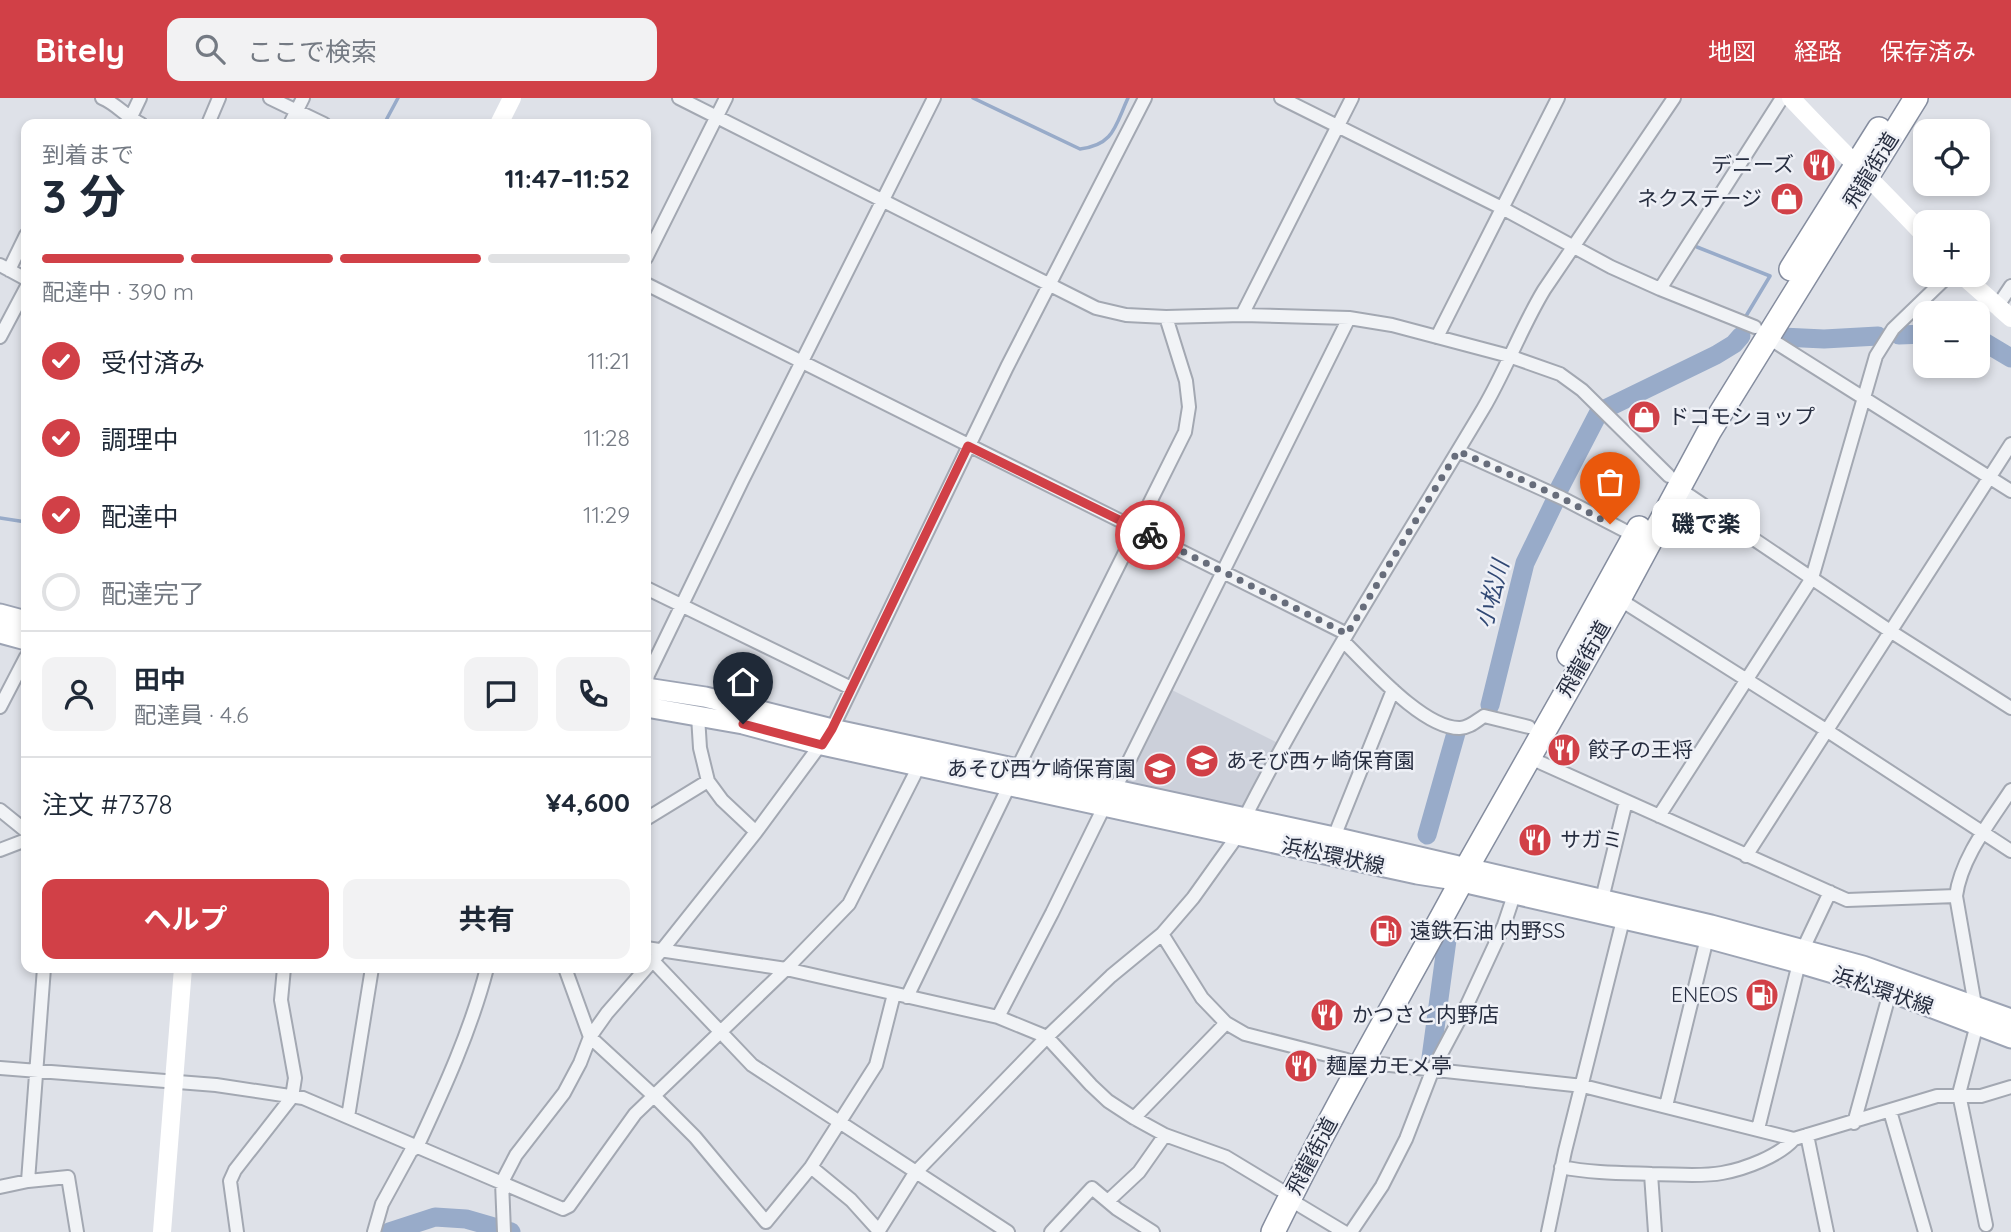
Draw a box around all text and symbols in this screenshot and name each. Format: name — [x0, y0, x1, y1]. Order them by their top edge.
search box — [167, 18, 657, 81]
text: Bitely — [35, 29, 125, 70]
icon: search — [191, 30, 229, 68]
text: ここで検索 — [247, 35, 377, 68]
text: 地図 — [1708, 36, 1756, 66]
text: 経路 — [1794, 36, 1842, 66]
text: 保存済み — [1880, 36, 1976, 66]
map controls — [1913, 119, 1990, 378]
button: locate — [1913, 119, 1990, 196]
street label: 飛龍街道 — [1837, 127, 1903, 212]
text: 到着まで — [42, 140, 134, 169]
restaurant icon: デニーズ — [1800, 146, 1838, 184]
place label: デニーズ — [1711, 151, 1794, 177]
text: 11:47–11:52 — [504, 162, 630, 195]
text: 3 分 — [42, 167, 126, 225]
shop icon: ネクステージ — [1768, 180, 1806, 218]
place label: ネクステージ — [1637, 185, 1762, 211]
button: + — [1913, 210, 1990, 287]
text: 配達中 · 390 m — [42, 277, 194, 306]
button: − — [1913, 301, 1990, 378]
icon: check — [42, 342, 80, 380]
text: 受付済み — [101, 346, 205, 379]
text: 11:21 — [587, 346, 630, 375]
shop icon: ドコモショップ — [1625, 398, 1663, 436]
place label: ドコモショップ — [1668, 403, 1815, 429]
icon: check — [42, 419, 80, 457]
text: 調理中 — [101, 423, 179, 456]
text: 11:28 — [584, 423, 630, 452]
pin — [1580, 452, 1640, 524]
icon: bag — [1591, 463, 1629, 501]
icon: check — [42, 496, 80, 534]
text: 配達中 — [101, 500, 179, 533]
text: 11:29 — [583, 500, 630, 529]
courier — [1115, 500, 1185, 570]
callout: 磯で楽 — [1652, 500, 1760, 548]
text: 磯で楽 — [1672, 509, 1741, 538]
icon: bike — [1131, 516, 1169, 554]
water label: 小松川 — [1469, 554, 1515, 631]
text: 配達完了 — [101, 577, 205, 610]
street label: 飛龍街道 — [1551, 616, 1615, 701]
pin — [713, 652, 773, 724]
button: person — [42, 657, 116, 731]
button: chat — [464, 657, 538, 731]
button: phone — [556, 657, 630, 731]
text: 田中 — [134, 663, 186, 696]
icon: home — [724, 663, 762, 701]
text: 配達員 · 4.6 — [134, 700, 249, 729]
restaurant icon: 餃子の王将 — [1545, 731, 1583, 769]
place label: 餃子の王将 — [1588, 736, 1693, 762]
school or university icon: あそび西ヶ崎保育園 — [1183, 742, 1221, 780]
place label: あそび西ヶ崎保育園 — [1226, 747, 1415, 773]
school or university icon: あそび西ケ崎保育園 — [1141, 750, 1179, 788]
place label: あそび西ケ崎保育園 — [947, 755, 1136, 781]
text: ¥4,600 — [546, 786, 630, 819]
text: 注文 #7378 — [42, 788, 172, 821]
restaurant icon: サガミ — [1516, 821, 1554, 859]
place label: サガミ — [1560, 826, 1623, 852]
street label: 浜松環状線 — [1279, 831, 1387, 879]
button: ヘルプ — [42, 879, 329, 959]
button: 共有 — [343, 879, 630, 959]
fuel station icon: 遠鉄石油 内野SS — [1367, 912, 1405, 950]
place label: 遠鉄石油 内野SS — [1410, 917, 1565, 943]
street label: 浜松環状線 — [1829, 961, 1937, 1019]
fuel station icon: ENEOS — [1743, 976, 1781, 1014]
place label: ENEOS — [1671, 981, 1738, 1007]
restaurant icon: かつさと内野店 — [1308, 996, 1346, 1034]
place label: かつさと内野店 — [1352, 1001, 1499, 1027]
restaurant icon: 麺屋カモメ亭 — [1282, 1047, 1320, 1085]
place label: 麺屋カモメ亭 — [1326, 1052, 1452, 1078]
street label: 飛龍街道 — [1280, 1112, 1342, 1199]

